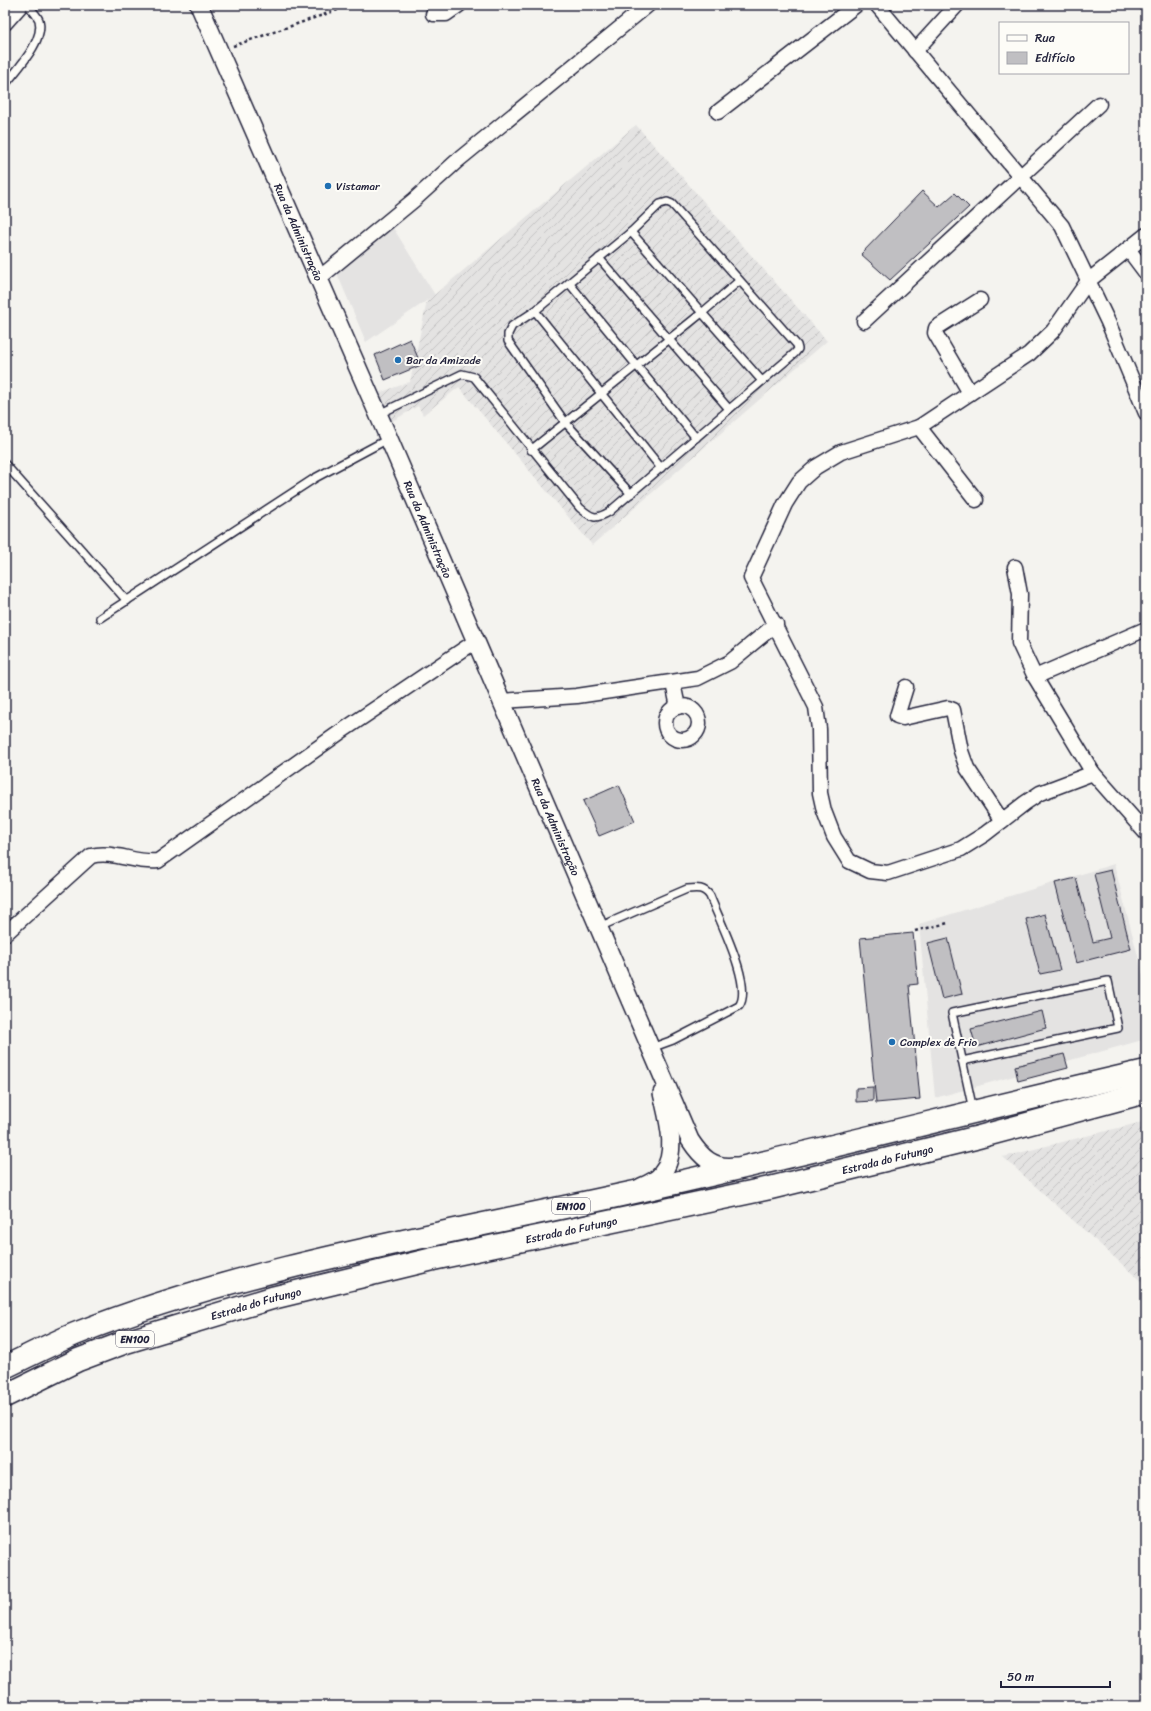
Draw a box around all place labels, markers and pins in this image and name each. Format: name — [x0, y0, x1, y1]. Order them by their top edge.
place label: Vistamar — [336, 177, 381, 196]
marker: Vistamar — [323, 181, 333, 191]
place label: Bar da Amizade — [406, 351, 481, 370]
marker: Bar da Amizade — [393, 355, 403, 365]
place label: Complex de Frio — [900, 1033, 977, 1052]
marker: Complex de Frio — [887, 1037, 897, 1047]

